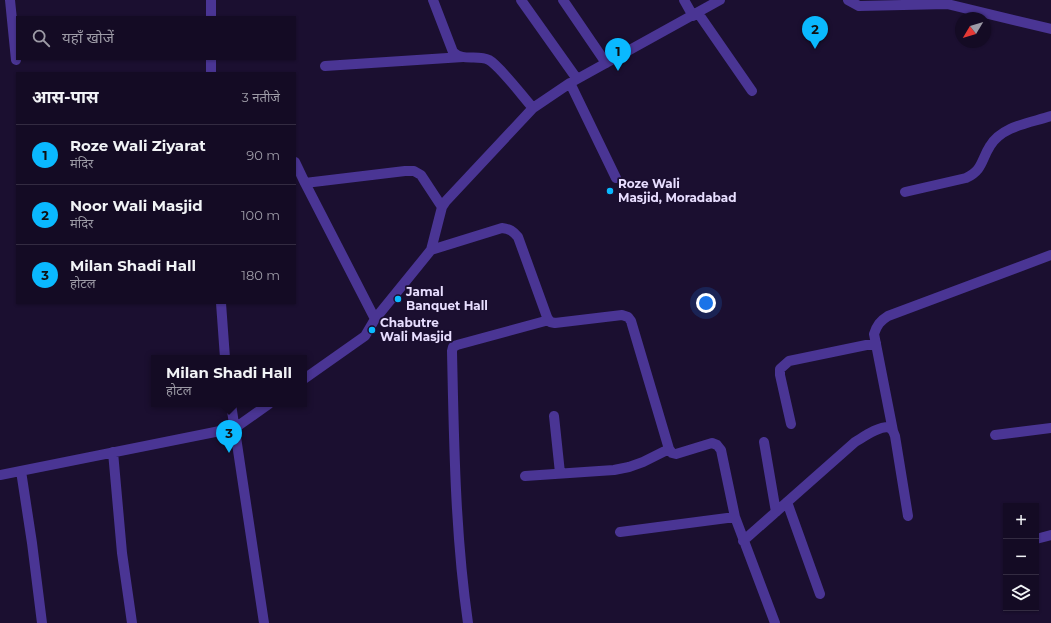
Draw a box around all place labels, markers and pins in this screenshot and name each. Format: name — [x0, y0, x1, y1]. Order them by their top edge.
pin: 2 — [802, 16, 828, 49]
pin: 1 — [605, 38, 631, 71]
place label: Roze Wali Masjid, Moradabad — [618, 176, 737, 205]
marker: Roze Wali Masjid, Moradabad — [605, 186, 615, 196]
place label: Jamal Banquet Hall — [405, 284, 488, 313]
marker: Jamal Banquet Hall — [393, 294, 403, 304]
place label: Chabutre Wali Masjid — [380, 315, 452, 344]
marker: Chabutre Wali Masjid — [367, 325, 377, 335]
pin: 3 — [216, 420, 242, 453]

